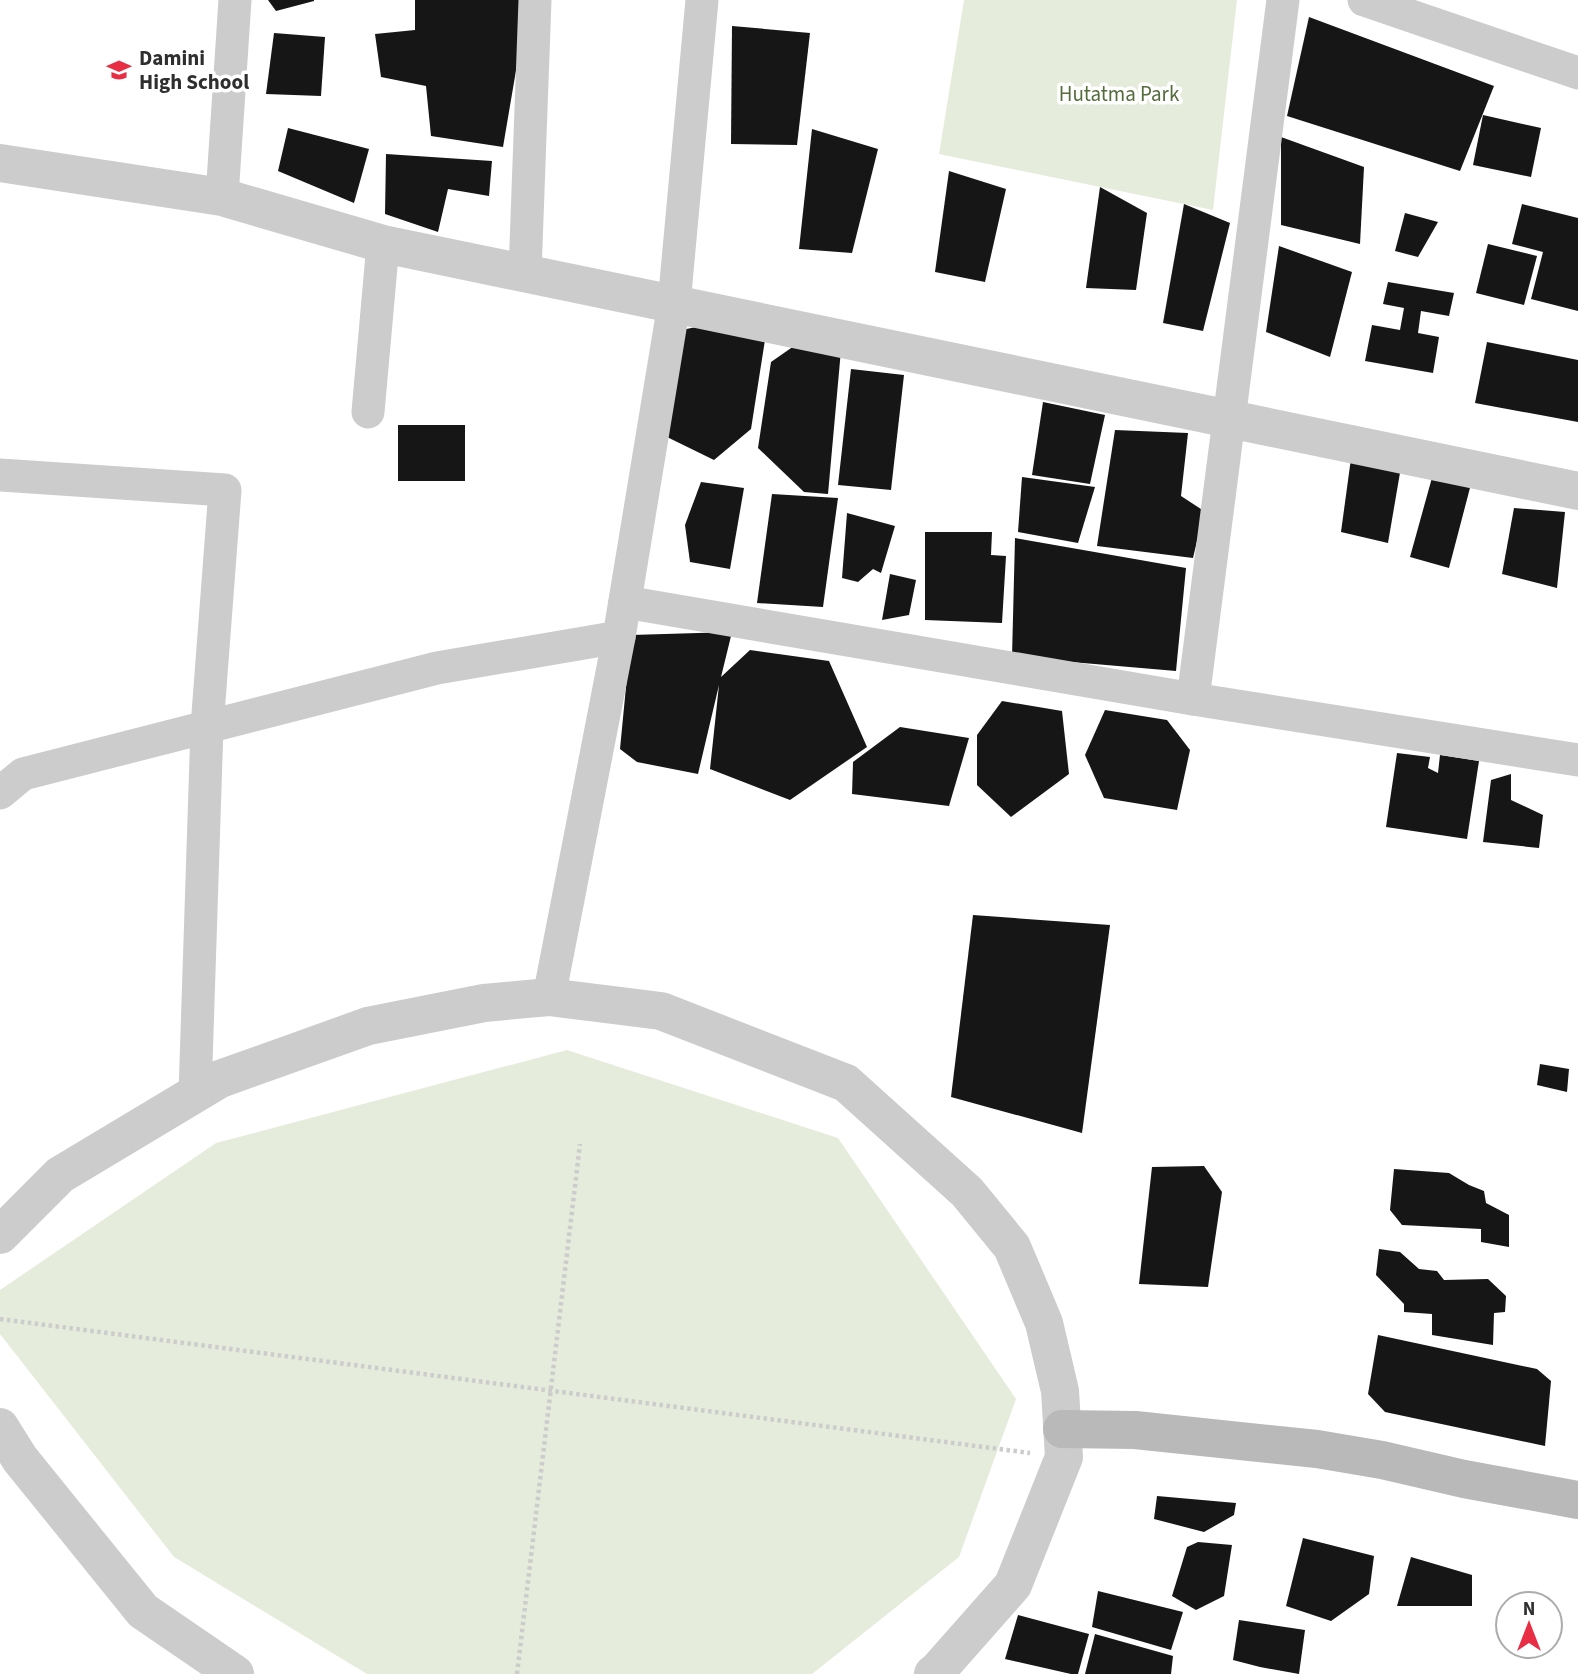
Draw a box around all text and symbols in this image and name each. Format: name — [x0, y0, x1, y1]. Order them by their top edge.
place label: Damini High School — [139, 43, 249, 97]
school or university icon: Damini High School — [105, 56, 133, 84]
park label: Hutatma Park — [1059, 79, 1180, 109]
north arrow — [1494, 1590, 1564, 1660]
text: N — [1523, 1596, 1535, 1623]

